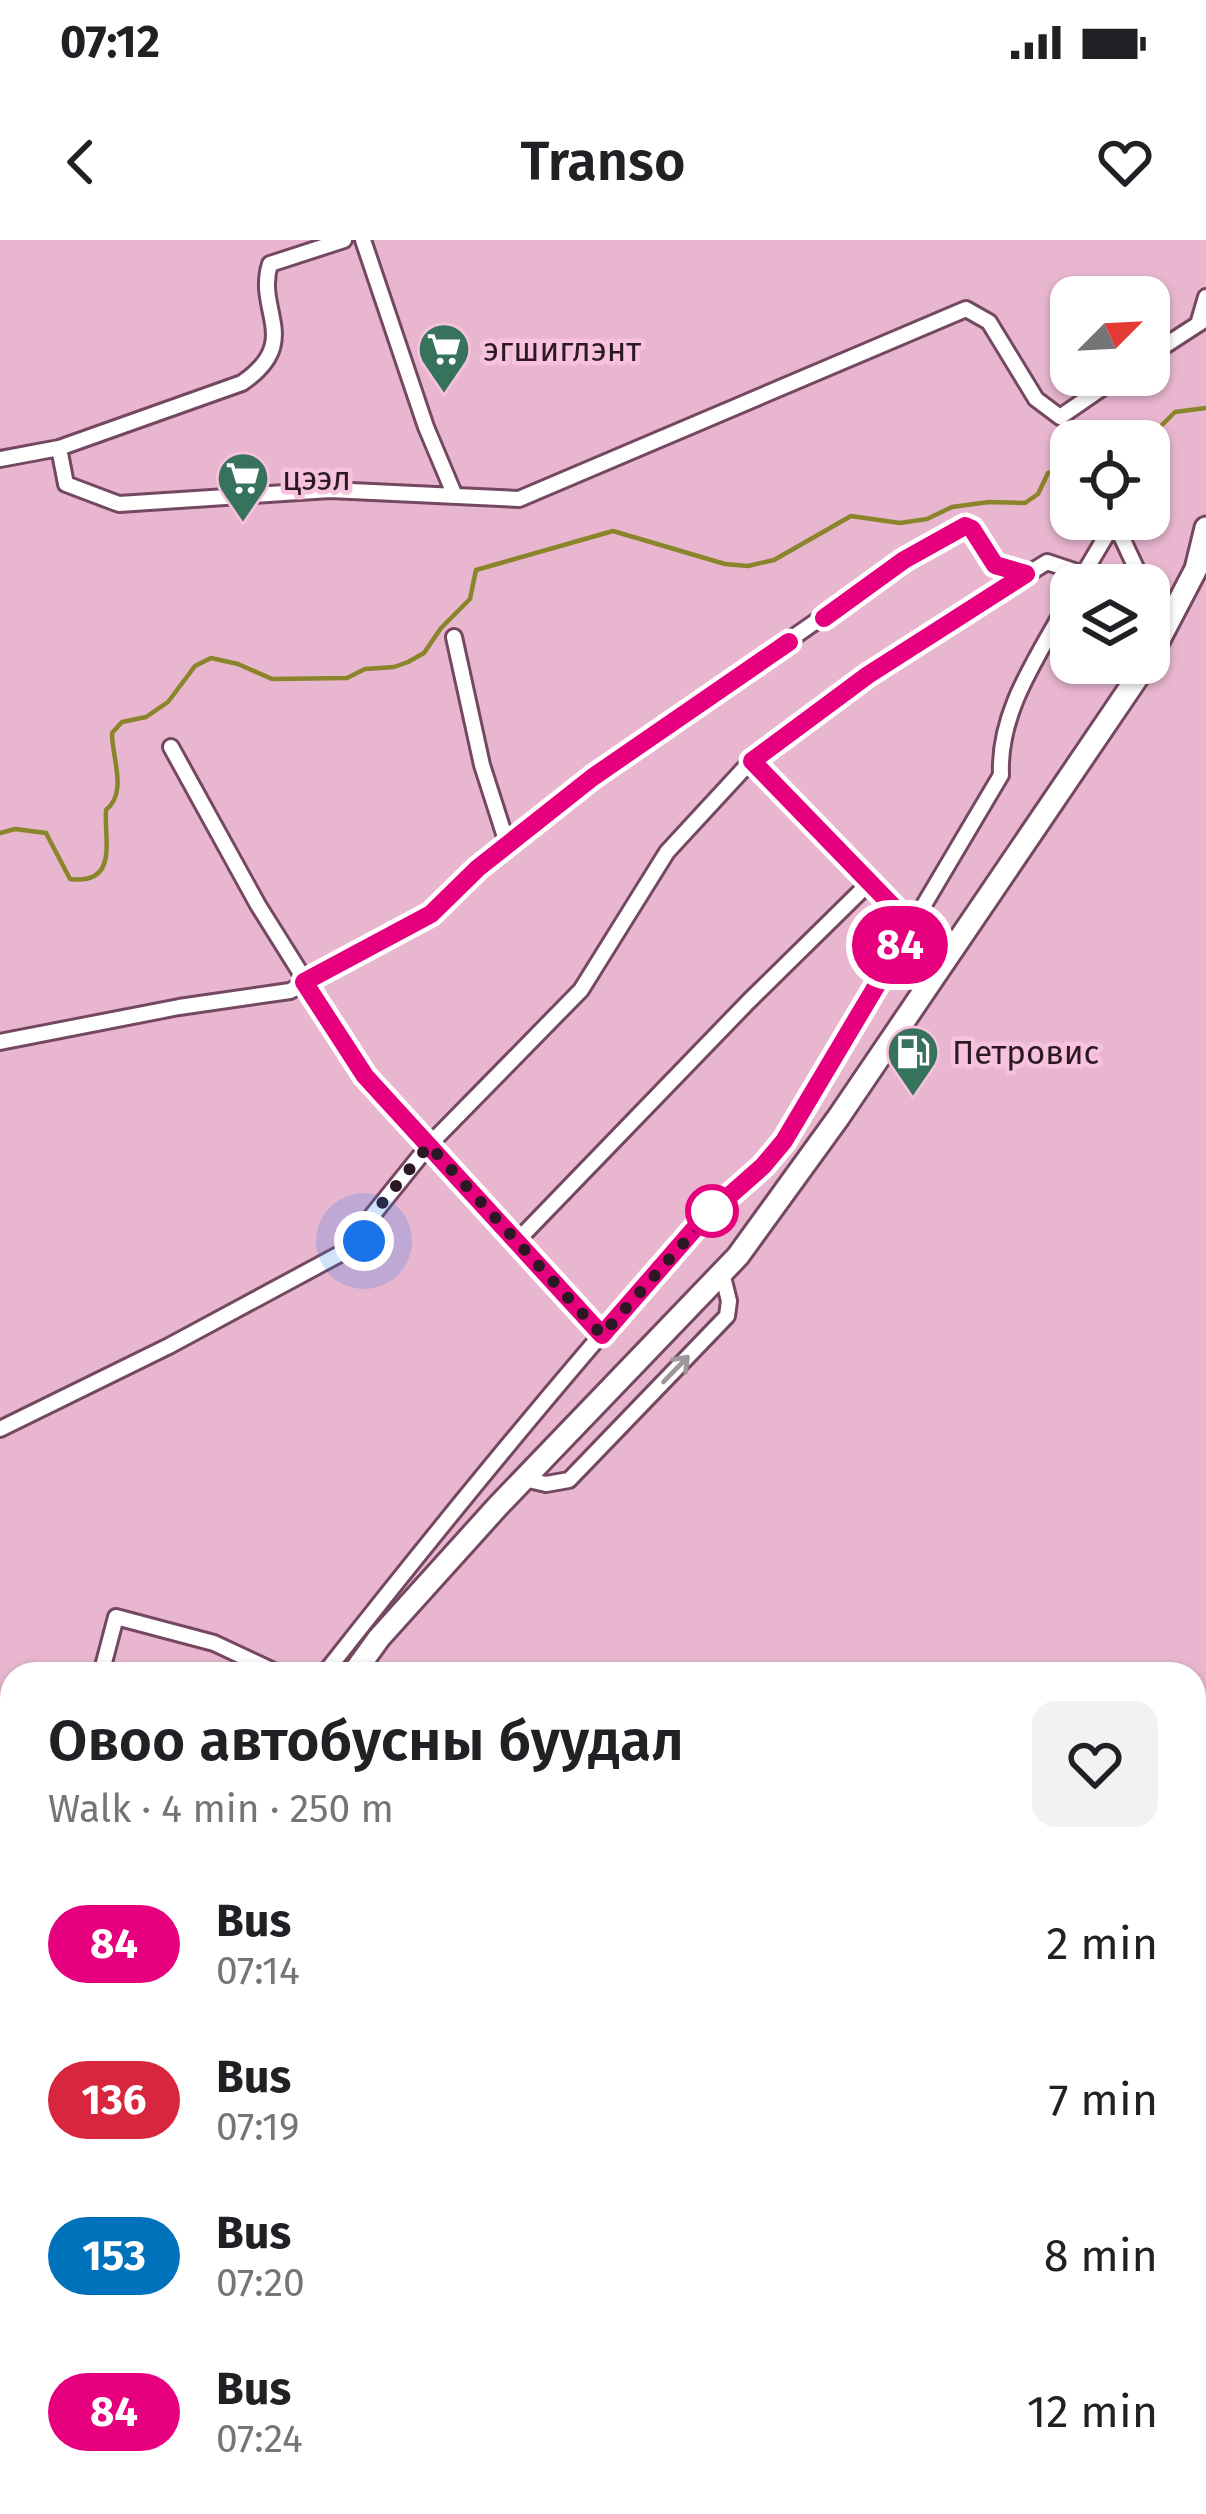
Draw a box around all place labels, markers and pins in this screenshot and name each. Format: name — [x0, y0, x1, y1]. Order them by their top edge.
supermarket icon: эгшиглэнт — [416, 321, 472, 395]
place label: эгшиглэнт — [483, 330, 641, 370]
supermarket icon: цээл — [215, 450, 271, 524]
place label: цээл — [282, 459, 351, 499]
fuel station icon: Петровис — [885, 1024, 941, 1098]
place label: Петровис — [952, 1033, 1099, 1073]
unlabelled marker — [687, 1186, 737, 1236]

